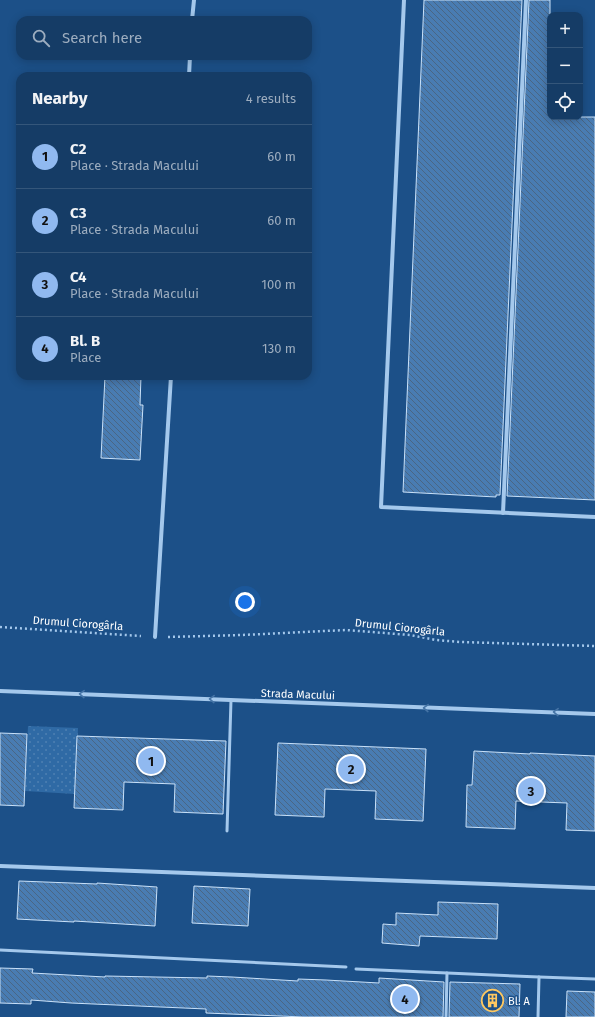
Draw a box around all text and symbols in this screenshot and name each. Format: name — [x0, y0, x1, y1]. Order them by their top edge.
map controls — [547, 12, 583, 120]
button: + — [547, 12, 583, 48]
search box — [16, 16, 312, 60]
icon: search — [30, 27, 52, 49]
text: Search here — [62, 29, 142, 47]
button: − — [547, 48, 583, 84]
button: locate — [547, 84, 583, 120]
text: Nearby — [32, 88, 87, 109]
text: 4 results — [246, 91, 296, 106]
text: C2 — [70, 140, 86, 158]
text: 1 — [42, 149, 48, 164]
text: 60 m — [267, 149, 296, 164]
text: Place · Strada Macului — [70, 158, 199, 173]
text: C3 — [70, 204, 86, 222]
text: 2 — [42, 213, 48, 228]
text: 60 m — [267, 213, 296, 228]
text: Place · Strada Macului — [70, 222, 199, 237]
text: C4 — [70, 268, 86, 286]
text: 3 — [42, 277, 48, 292]
text: 100 m — [261, 277, 296, 292]
text: Place · Strada Macului — [70, 286, 199, 301]
text: Bl. B — [70, 332, 100, 350]
text: 4 — [41, 341, 49, 356]
text: 130 m — [262, 341, 296, 356]
text: Place — [70, 350, 101, 365]
your location — [235, 592, 255, 612]
street label: Drumul Ciorogârla — [32, 614, 124, 633]
street label: Drumul Ciorogârla — [354, 616, 446, 639]
street label: Strada Macului — [261, 687, 335, 702]
one-way arrow — [79, 690, 85, 698]
one-way arrow — [209, 695, 215, 704]
one-way arrow — [423, 703, 429, 712]
one-way arrow — [553, 708, 559, 717]
pin: 1 — [138, 746, 164, 776]
pin: 2 — [338, 754, 364, 784]
pin: 3 — [518, 776, 544, 806]
pin: 4 — [392, 984, 418, 1014]
building icon: Bl. A — [479, 988, 505, 1014]
place label: Bl. A — [508, 995, 531, 1008]

